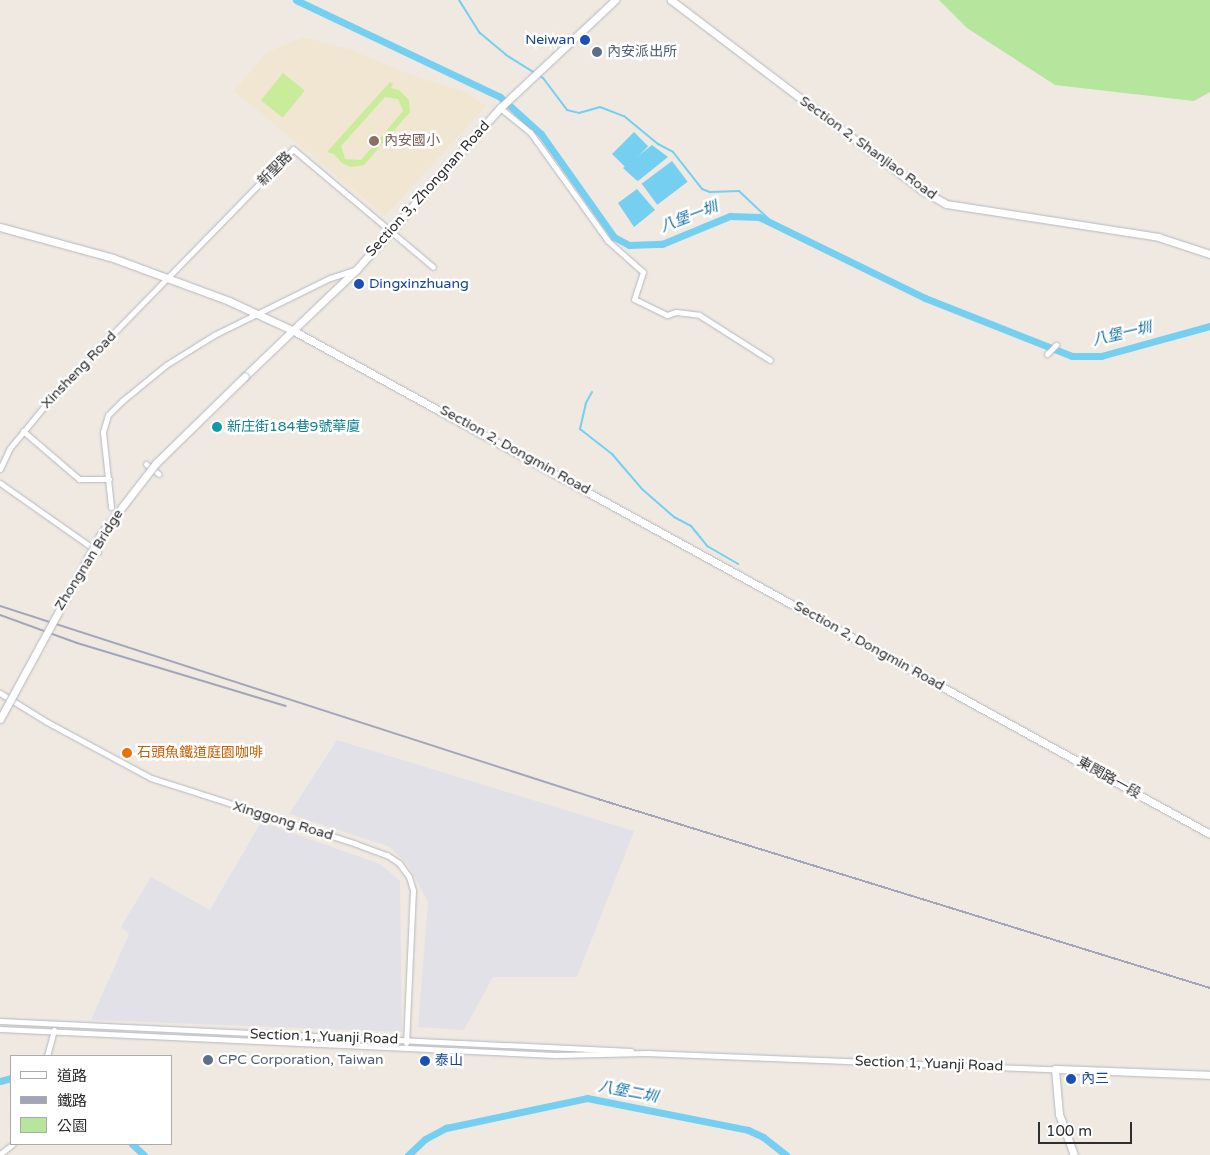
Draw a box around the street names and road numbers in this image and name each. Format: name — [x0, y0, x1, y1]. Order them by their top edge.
street label: Section 2, Shanjiao Road — [796, 93, 940, 203]
street label: Section 3, Zhongnan Road — [363, 118, 493, 260]
street label: 新聖路 — [254, 148, 296, 190]
street label: Xinsheng Road — [38, 328, 120, 412]
street label: Section 2, Dongmin Road — [437, 402, 593, 498]
street label: Zhongnan Bridge — [51, 506, 127, 614]
street label: Section 2, Dongmin Road — [791, 598, 947, 694]
street label: 東閔路一段 — [1074, 754, 1144, 802]
street label: Xinggong Road — [231, 798, 335, 844]
street label: Section 1, Yuanji Road — [250, 1026, 398, 1048]
street label: Section 1, Yuanji Road — [855, 1053, 1003, 1075]

